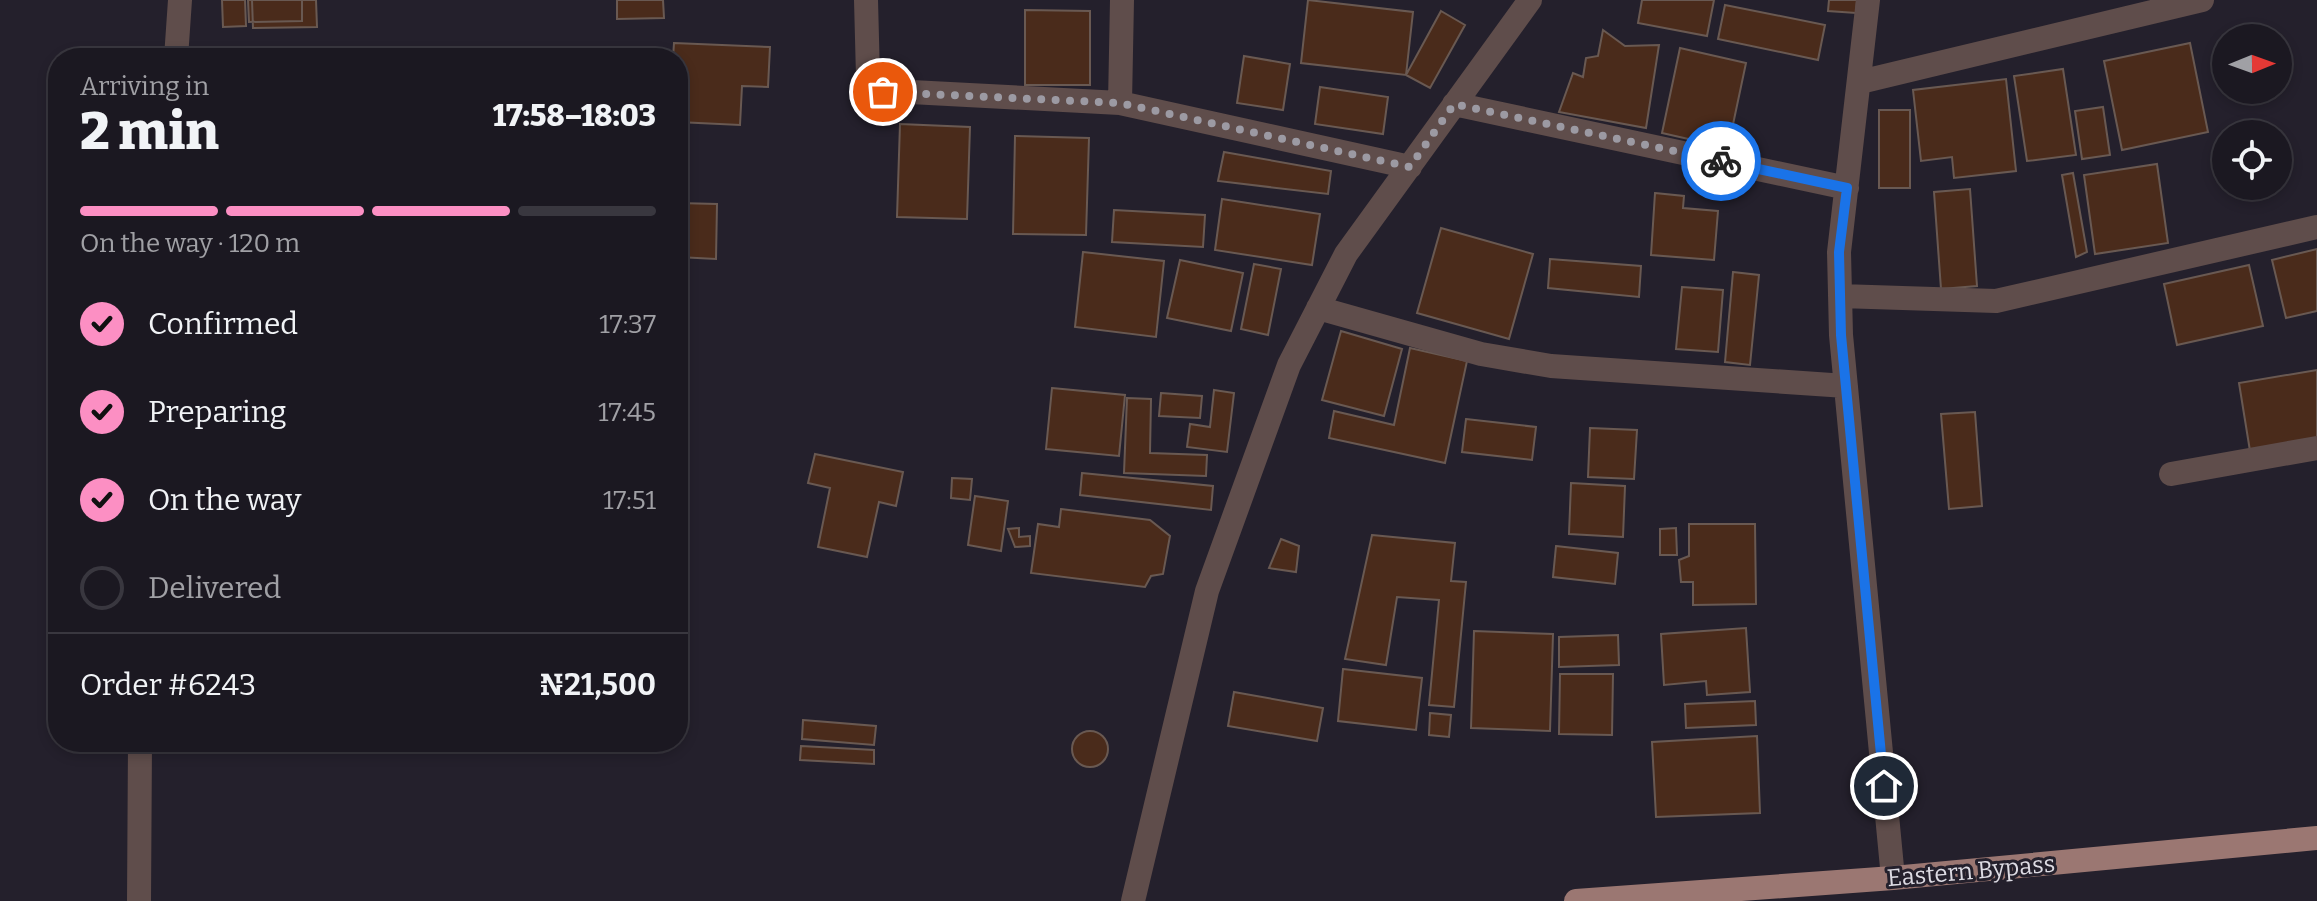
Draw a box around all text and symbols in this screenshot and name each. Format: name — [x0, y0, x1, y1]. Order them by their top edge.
north arrow — [2212, 24, 2292, 104]
map controls — [2212, 24, 2292, 200]
pin — [849, 58, 917, 126]
icon: bag — [861, 70, 905, 114]
text: Arriving in — [80, 71, 209, 102]
text: 17:58–18:03 — [493, 98, 656, 134]
text: 2 min — [80, 100, 219, 163]
button: locate — [2212, 120, 2292, 200]
courier — [1681, 121, 1761, 201]
icon: bike — [1699, 139, 1743, 183]
text: On the way · 120 m — [80, 228, 300, 259]
icon: check — [80, 302, 124, 346]
text: Confirmed — [148, 306, 298, 342]
text: 17:37 — [599, 309, 656, 340]
icon: check — [80, 390, 124, 434]
text: Preparing — [148, 394, 286, 430]
text: 17:45 — [598, 397, 656, 428]
icon: check — [80, 478, 124, 522]
text: On the way — [148, 482, 301, 518]
text: 17:51 — [603, 485, 656, 516]
text: Delivered — [148, 570, 281, 606]
text: Order #6243 — [80, 667, 256, 703]
text: ₦21,500 — [539, 667, 656, 703]
pin — [1850, 752, 1918, 820]
icon: home — [1862, 764, 1906, 808]
street label: Eastern Bypass — [1886, 850, 2056, 892]

